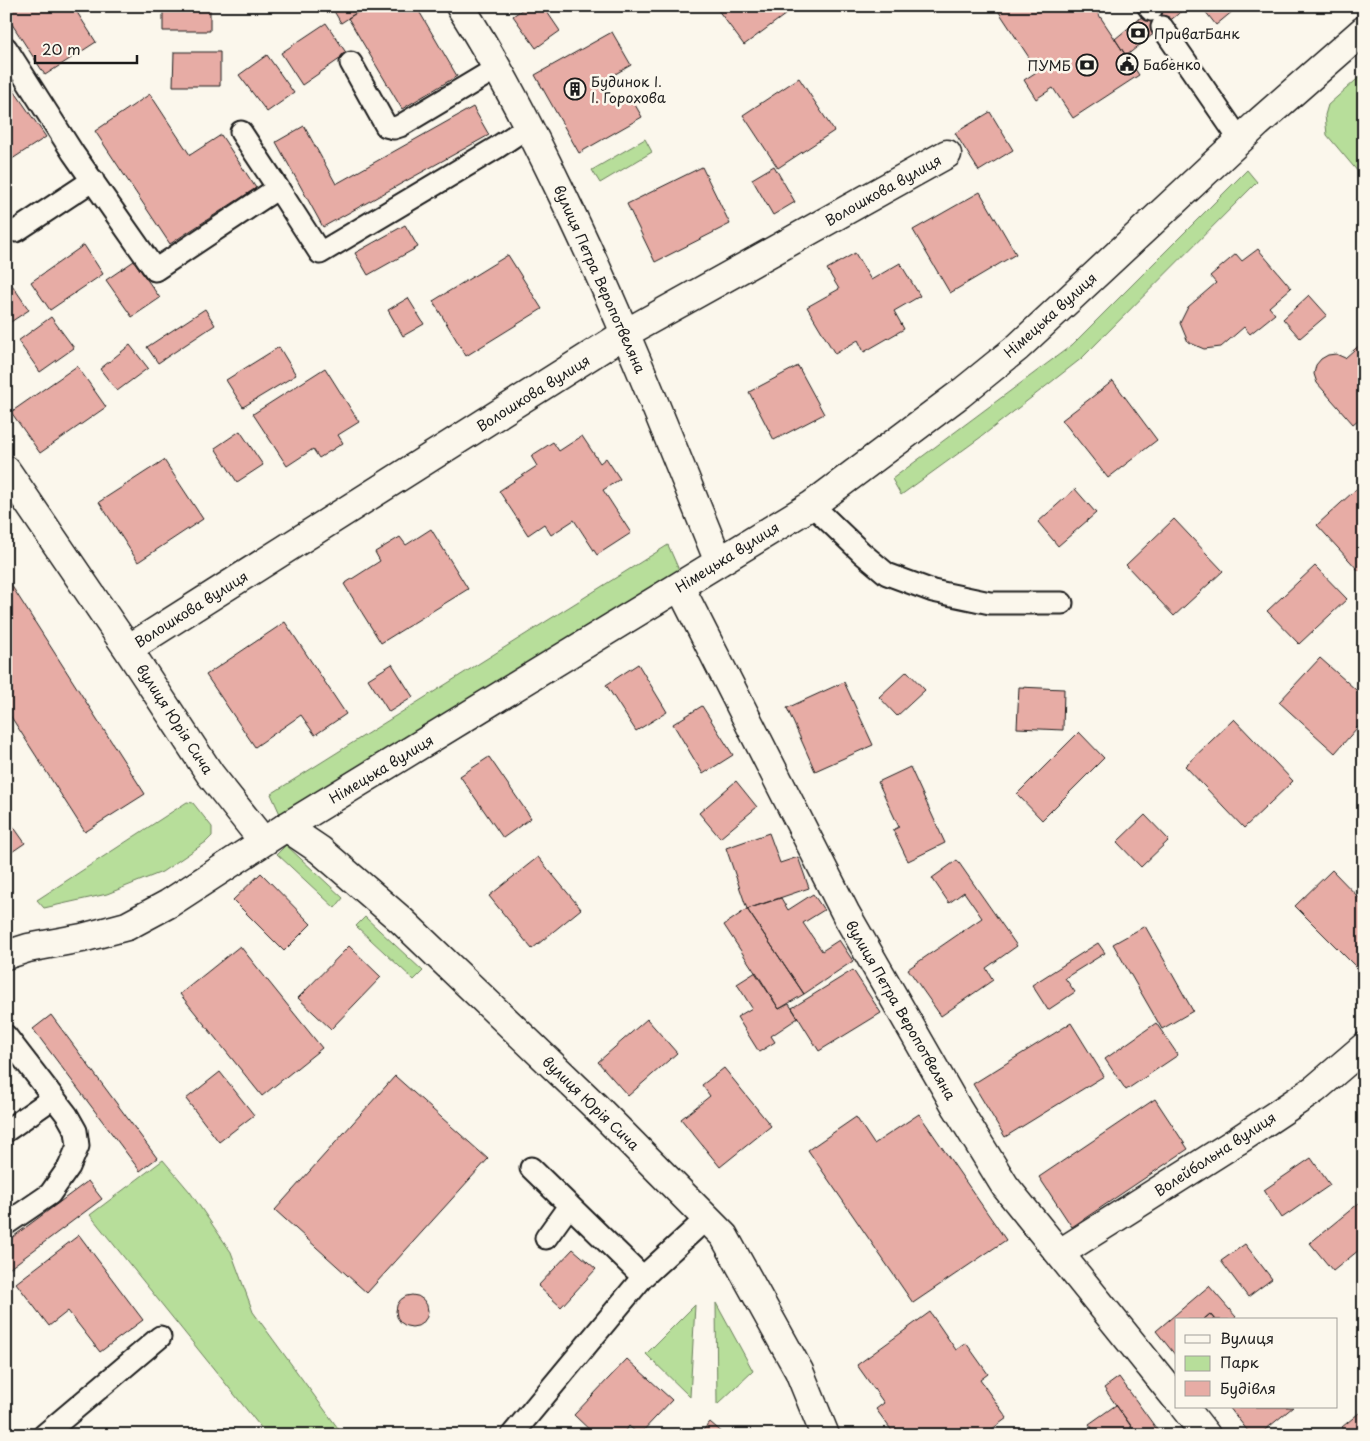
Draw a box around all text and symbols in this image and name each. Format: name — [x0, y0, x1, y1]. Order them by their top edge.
bank icon: ПриватБанк — [1126, 21, 1150, 45]
place label: ПриватБанк — [1154, 23, 1240, 44]
scale bar — [35, 32, 138, 64]
text: 20 m — [42, 37, 81, 60]
public building icon: Бабенко — [1115, 52, 1139, 76]
bank icon: ПУМБ — [1075, 53, 1099, 77]
place label: Бабенко — [1143, 54, 1201, 75]
place label: ПУМБ — [1028, 55, 1071, 76]
place label: Будинок І. І. Горохова — [591, 71, 666, 108]
building icon: Будинок І. І. Горохова — [563, 77, 587, 101]
street label: Волошкова вулиця — [821, 149, 945, 231]
street label: вулиця Петра Веропотвеляна — [549, 181, 651, 377]
street label: Німецька вулиця — [999, 267, 1101, 363]
street label: Волошкова вулиця — [472, 350, 594, 436]
street label: Німецька вулиця — [671, 517, 783, 597]
street label: Волошкова вулиця — [130, 566, 252, 652]
street label: вулиця Юрія Сича — [131, 660, 219, 778]
street label: Німецька вулиця — [325, 729, 437, 809]
street label: вулиця Петра Веропотвеляна — [841, 916, 961, 1104]
street label: вулиця Юрія Сича — [538, 1051, 644, 1155]
street label: Волейбольна вулиця — [1150, 1107, 1280, 1201]
legend — [1175, 1318, 1338, 1408]
text: Вулиця — [1220, 1326, 1274, 1349]
text: Парк — [1220, 1350, 1259, 1373]
text: Будівля — [1220, 1376, 1276, 1399]

